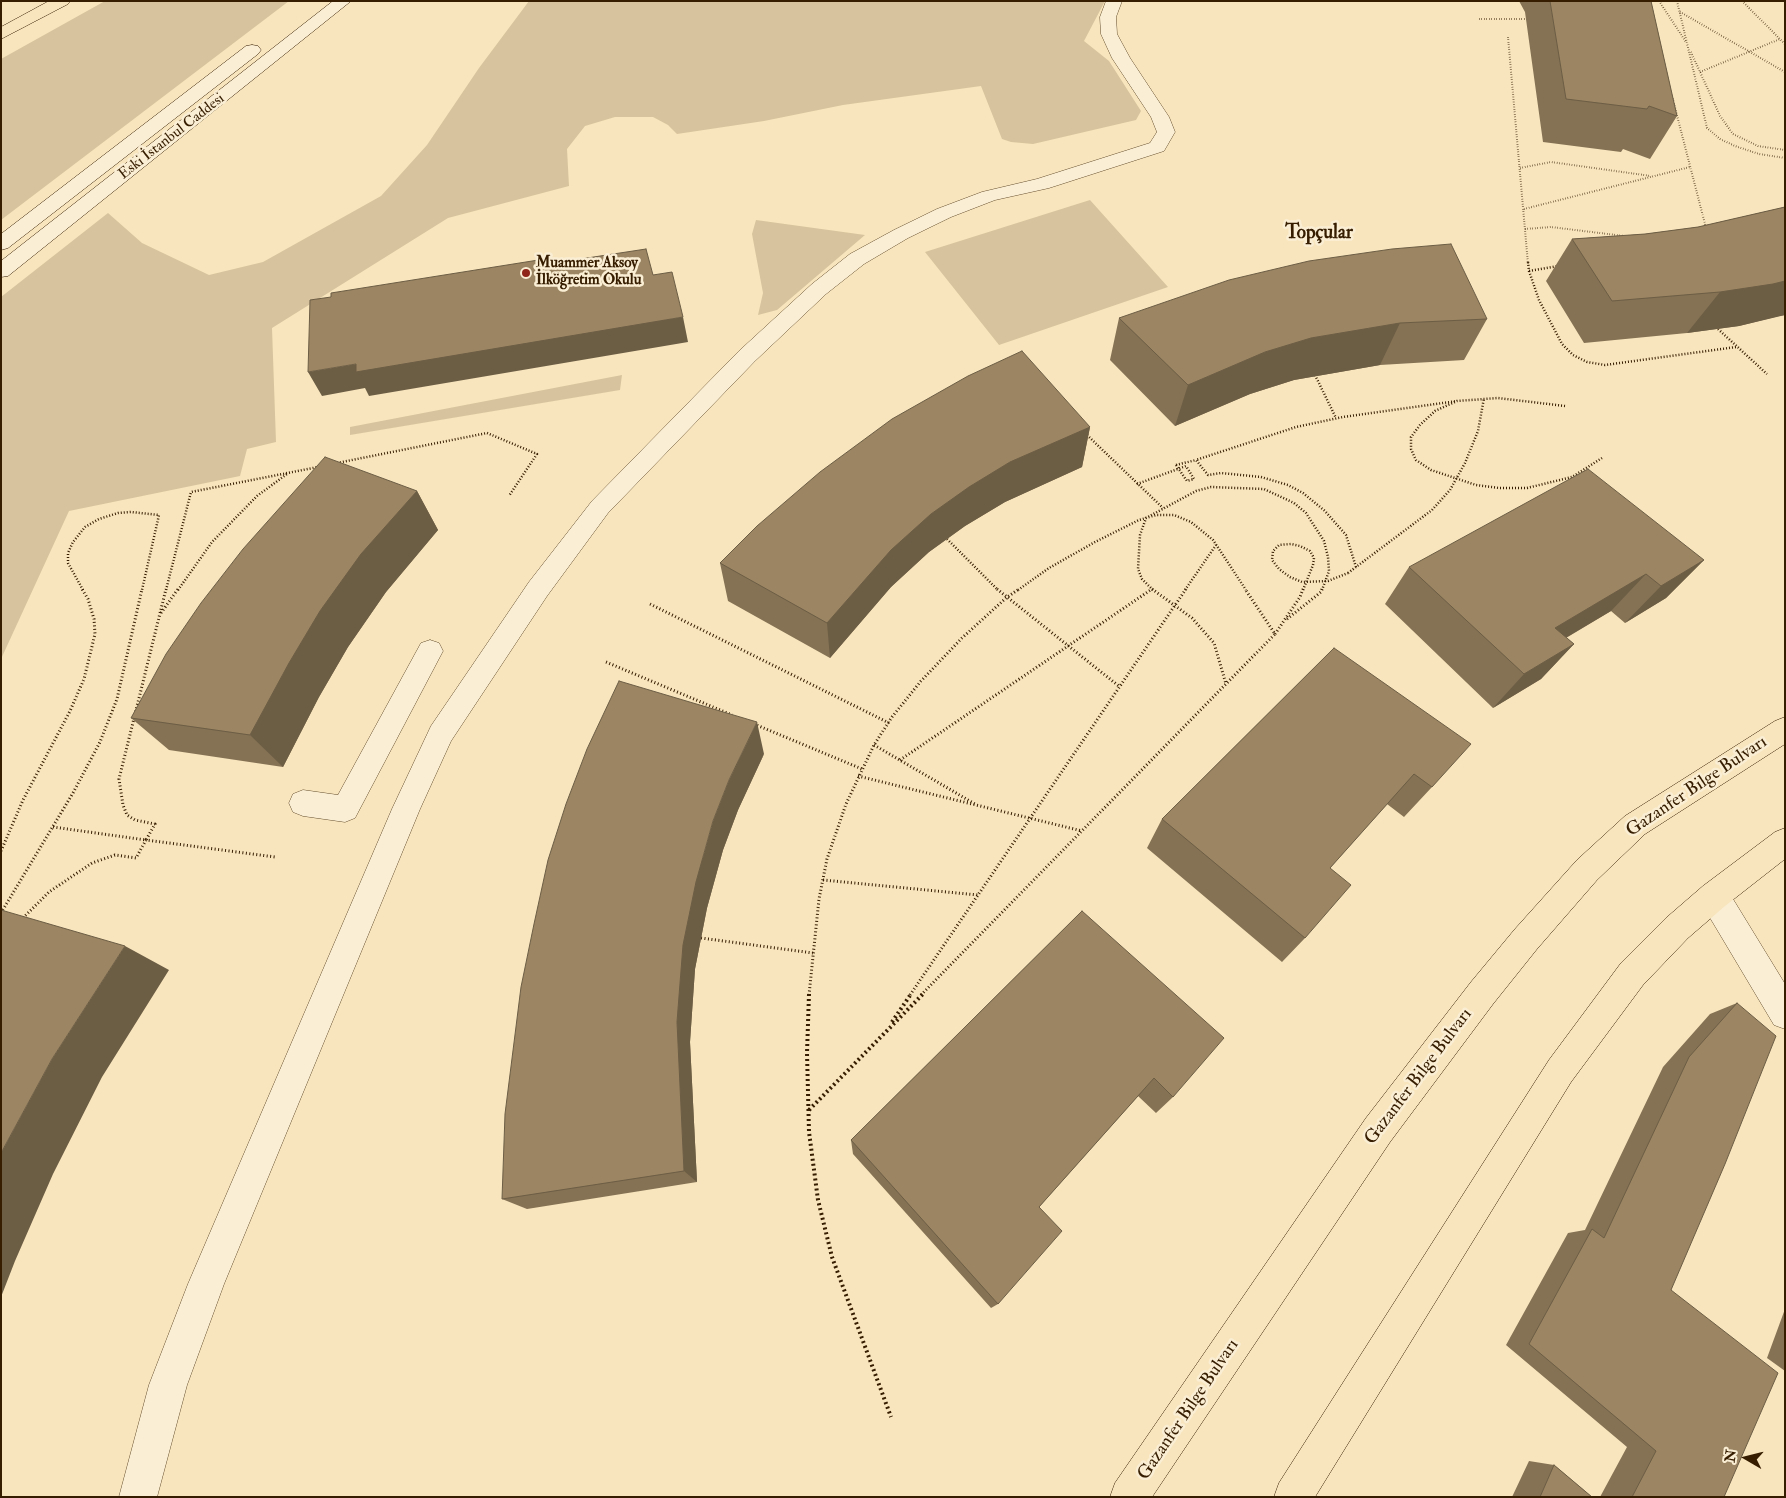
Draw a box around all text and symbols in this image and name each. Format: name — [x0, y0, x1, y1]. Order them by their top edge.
street label: Eski İstanbul Caddesi — [115, 90, 229, 184]
district label: Topçular — [1285, 223, 1353, 245]
place label: Muammer Aksoy İlköğretim Okulu — [536, 255, 641, 290]
marker: Muammer Aksoy İlköğretim Okulu — [520, 267, 532, 279]
street label: Gazanfer Bilge Bulvarı — [1622, 732, 1772, 842]
street label: Gazanfer Bilge Bulvarı — [1361, 1005, 1477, 1149]
street label: Gazanfer Bilge Bulvarı — [1134, 1335, 1244, 1485]
north arrow — [1721, 1433, 1771, 1483]
text: N — [1721, 1448, 1740, 1463]

